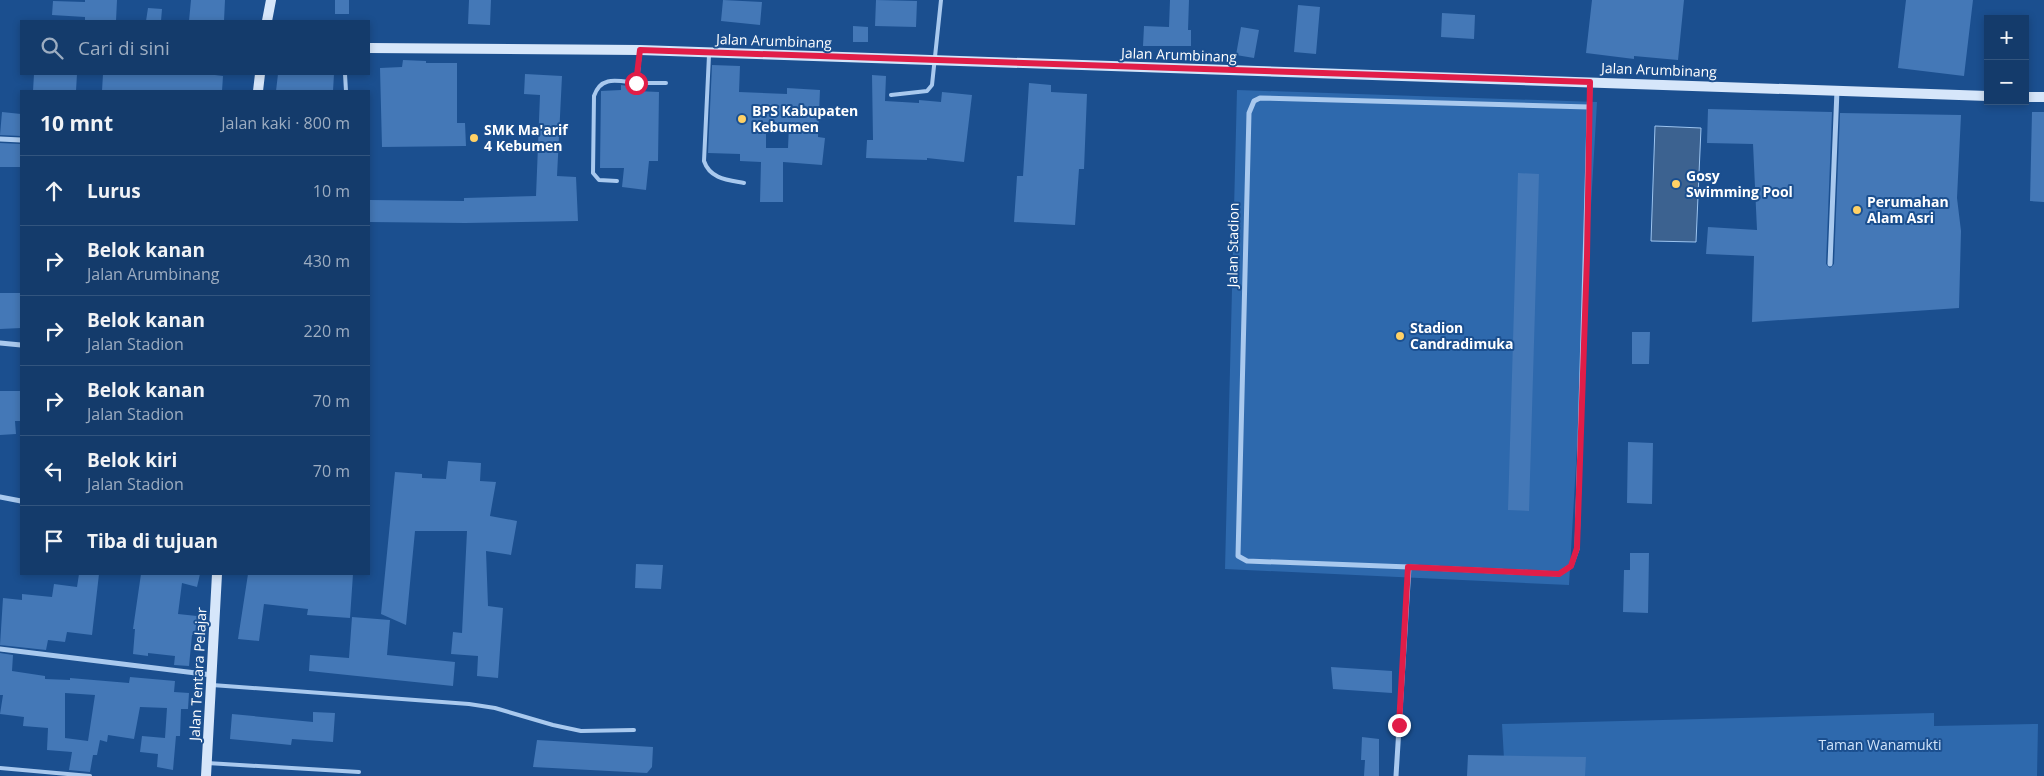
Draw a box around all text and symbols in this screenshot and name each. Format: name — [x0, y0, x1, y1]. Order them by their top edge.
map controls — [1984, 15, 2029, 105]
button: + — [1984, 15, 2029, 60]
search box — [20, 20, 370, 75]
street label: Jalan Arumbinang — [714, 29, 833, 52]
icon: search — [38, 34, 66, 62]
text: Cari di sini — [78, 35, 170, 61]
street label: Jalan Arumbinang — [1119, 43, 1238, 66]
street label: Jalan Arumbinang — [1599, 58, 1718, 81]
button: − — [1984, 60, 2029, 105]
route start — [625, 72, 648, 95]
place label: BPS Kabupaten Kebumen — [752, 101, 858, 136]
text: 10 mnt — [40, 109, 113, 137]
text: Jalan kaki · 800 m — [221, 112, 350, 134]
marker: BPS Kabupaten Kebumen — [736, 113, 748, 125]
place label: SMK Ma'arif 4 Kebumen — [484, 120, 569, 155]
marker: SMK Ma'arif 4 Kebumen — [468, 132, 480, 144]
place label: Gosy Swimming Pool — [1686, 166, 1793, 201]
icon: ahead — [40, 177, 68, 205]
text: Lurus — [87, 178, 141, 204]
marker: Gosy Swimming Pool — [1670, 178, 1682, 190]
text: 10 m — [313, 180, 350, 202]
place label: Perumahan Alam Asri — [1867, 192, 1949, 227]
street label: Jalan Stadion — [1222, 203, 1243, 289]
marker: Perumahan Alam Asri — [1851, 204, 1863, 216]
text: Belok kanan — [87, 237, 205, 263]
icon: right — [40, 247, 68, 275]
text: 430 m — [304, 250, 350, 272]
text: Jalan Arumbinang — [87, 263, 219, 285]
text: Belok kanan — [87, 307, 205, 333]
icon: right — [40, 317, 68, 345]
place label: Stadion Candradimuka — [1410, 318, 1513, 353]
text: 220 m — [304, 320, 350, 342]
marker: Stadion Candradimuka — [1394, 330, 1406, 342]
text: Jalan Stadion — [87, 333, 184, 355]
text: Belok kanan — [87, 377, 205, 403]
icon: right — [40, 387, 68, 415]
text: 70 m — [313, 390, 350, 412]
text: Jalan Stadion — [87, 403, 184, 425]
text: Belok kiri — [87, 447, 177, 473]
icon: left — [40, 457, 68, 485]
text: 70 m — [313, 460, 350, 482]
text: Jalan Stadion — [87, 473, 184, 495]
icon: arrive — [40, 527, 68, 555]
text: Tiba di tujuan — [87, 528, 218, 554]
street label: Jalan Tentara Pelajar — [184, 606, 211, 743]
route end — [1388, 714, 1411, 737]
park label: Taman Wanamukti — [1819, 735, 1941, 754]

